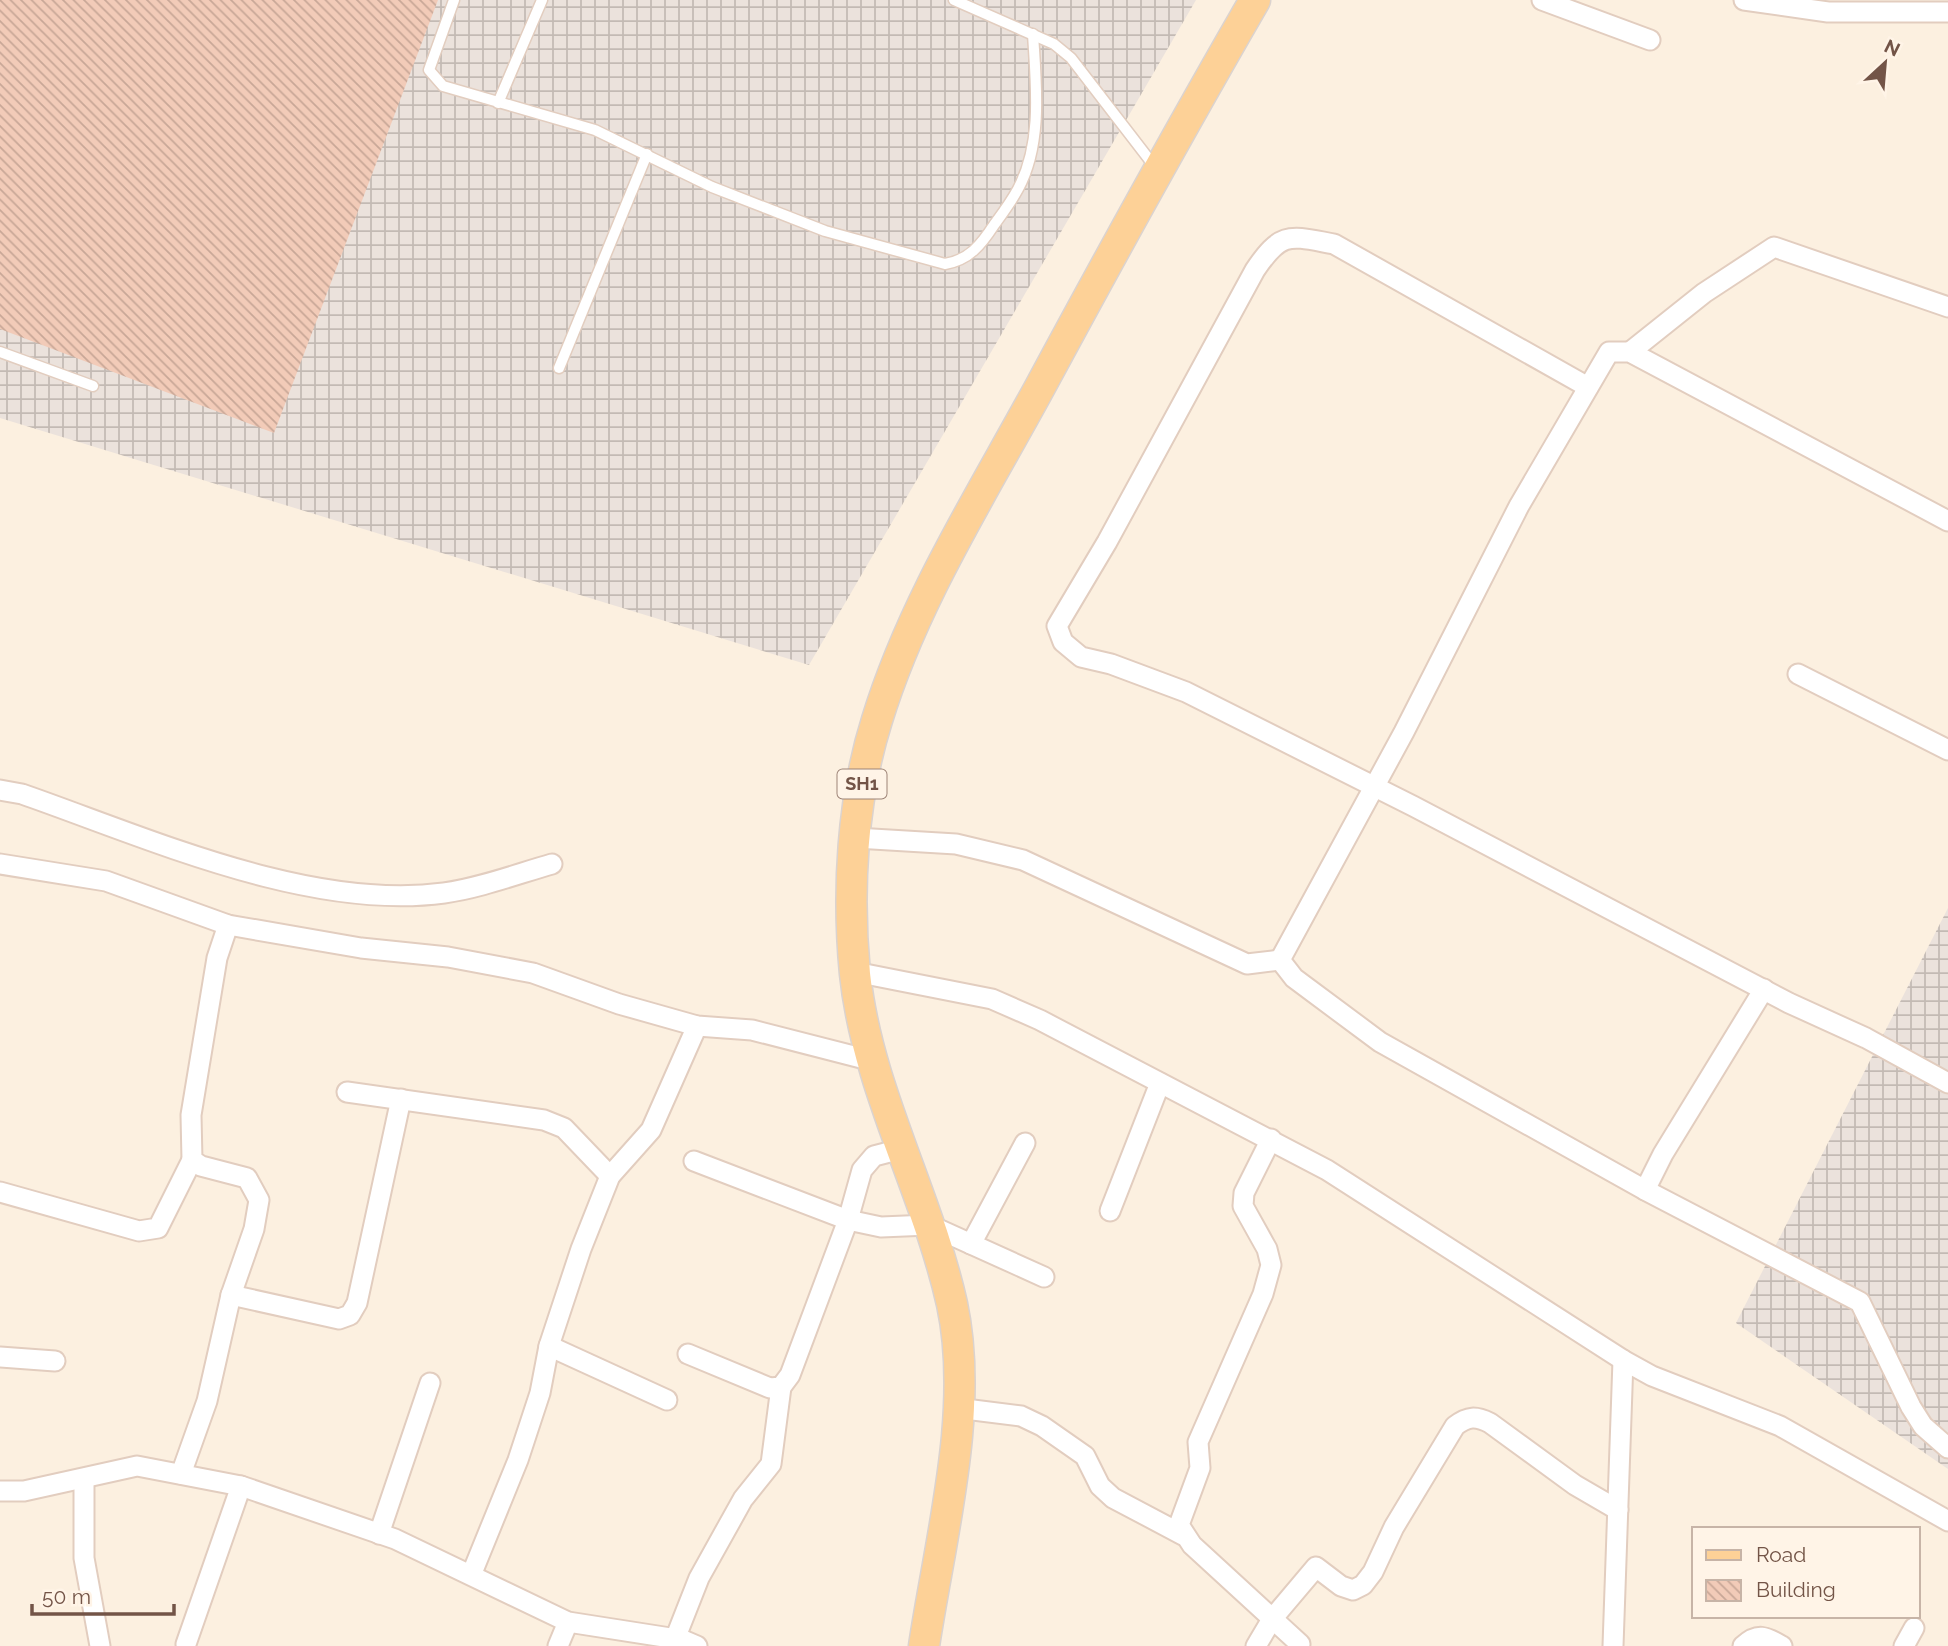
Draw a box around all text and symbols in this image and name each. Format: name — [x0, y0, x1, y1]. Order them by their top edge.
north arrow — [1850, 28, 1920, 98]
text: N — [1881, 35, 1904, 61]
road number: SH1 — [838, 770, 886, 798]
legend — [1692, 1527, 1920, 1618]
text: Road — [1756, 1542, 1806, 1567]
scale bar — [32, 1572, 173, 1616]
text: Building — [1756, 1577, 1836, 1602]
text: 50 m — [42, 1584, 91, 1609]

